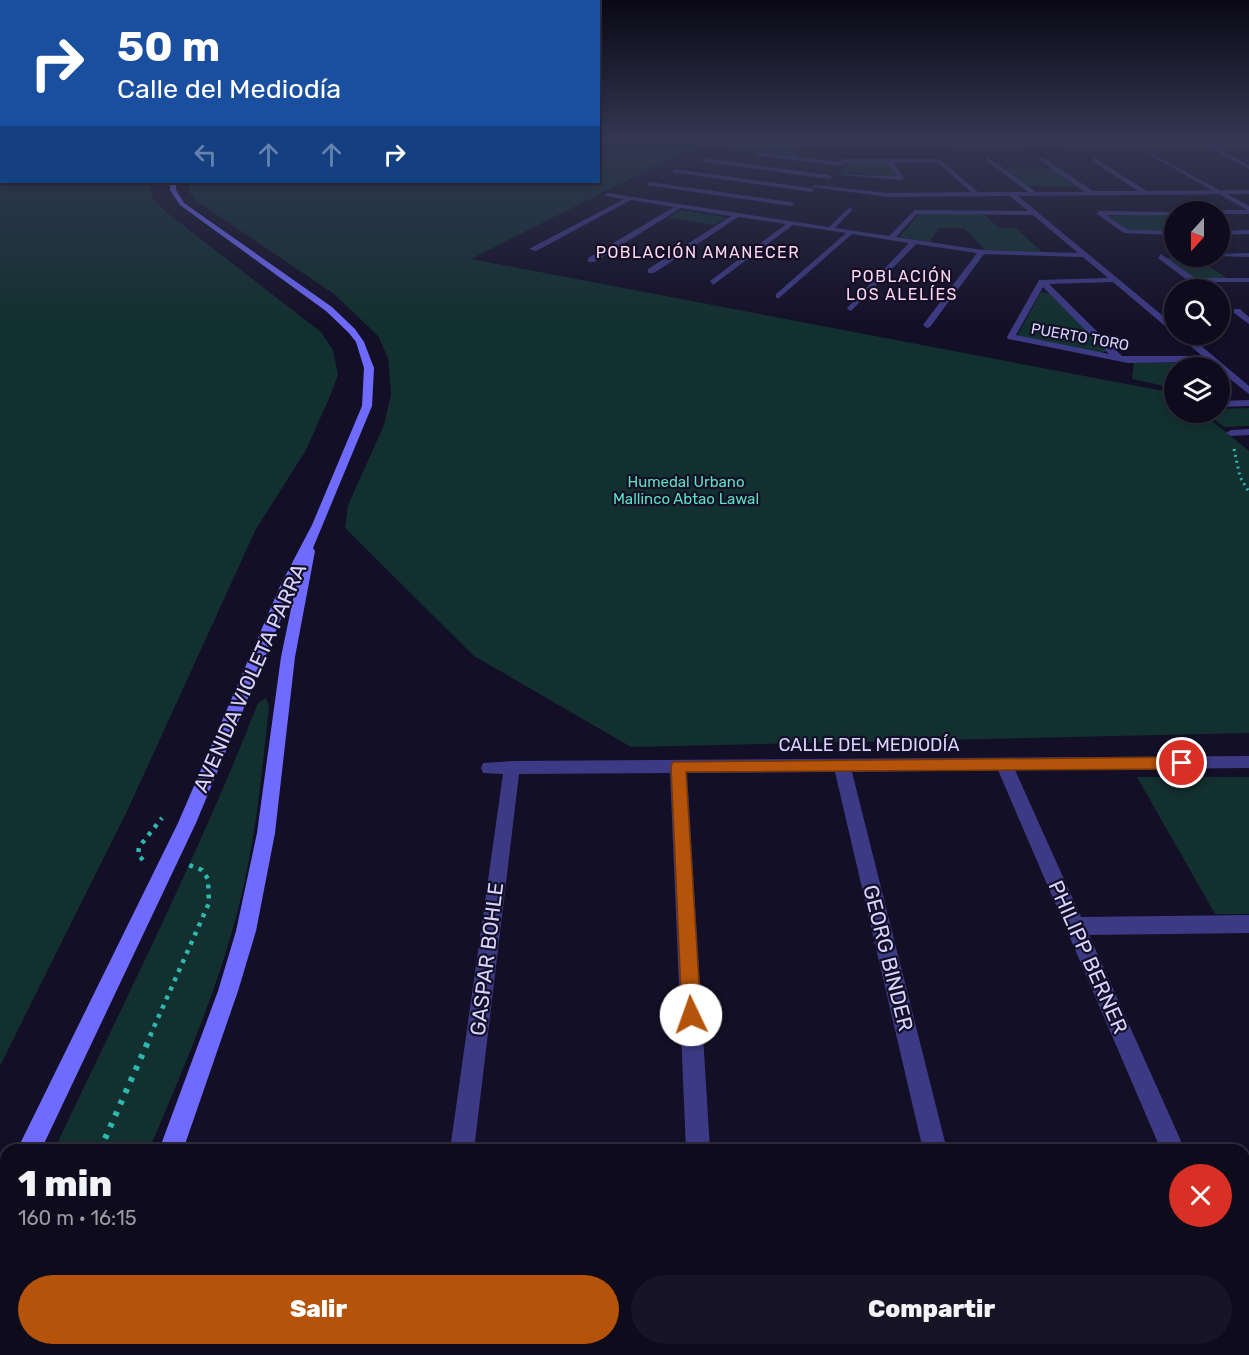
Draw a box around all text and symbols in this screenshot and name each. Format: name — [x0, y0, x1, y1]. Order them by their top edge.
text: 50 m — [117, 22, 220, 72]
icon: right — [18, 24, 96, 102]
text: Calle del Mediodía — [117, 73, 341, 105]
icon: left — [189, 138, 222, 171]
icon: ahead — [252, 138, 285, 171]
icon: ahead — [315, 138, 348, 171]
icon: right — [378, 138, 411, 171]
north arrow — [1164, 201, 1230, 267]
map controls — [1164, 201, 1230, 423]
district label: POBLACIÓN AMANECER — [596, 242, 800, 262]
district label: POBLACIÓN LOS ALELÍES — [846, 266, 958, 304]
button: search — [1164, 279, 1230, 345]
street label: PUERTO TORO — [1029, 320, 1131, 354]
button: layers — [1164, 357, 1230, 423]
park label: Humedal Urbano Mallinco Abtao Lawal — [613, 473, 759, 508]
street label: AVENIDA VIOLETA PARRA — [188, 559, 311, 796]
street label: CALLE DEL MEDIODÍA — [779, 734, 959, 756]
pin — [1156, 737, 1207, 788]
icon: arrive — [1165, 746, 1198, 779]
street label: PHILIPP BERNER — [1043, 876, 1133, 1037]
street label: GASPAR BOHLE — [465, 881, 508, 1037]
street label: GEORG BINDER — [858, 882, 919, 1033]
position arrow — [659, 983, 723, 1047]
text: 1 min — [18, 1162, 112, 1205]
button: close — [1169, 1164, 1232, 1227]
text: 160 m · 16:15 — [18, 1206, 137, 1230]
button: Salir — [18, 1275, 619, 1344]
button: Compartir — [631, 1275, 1232, 1344]

